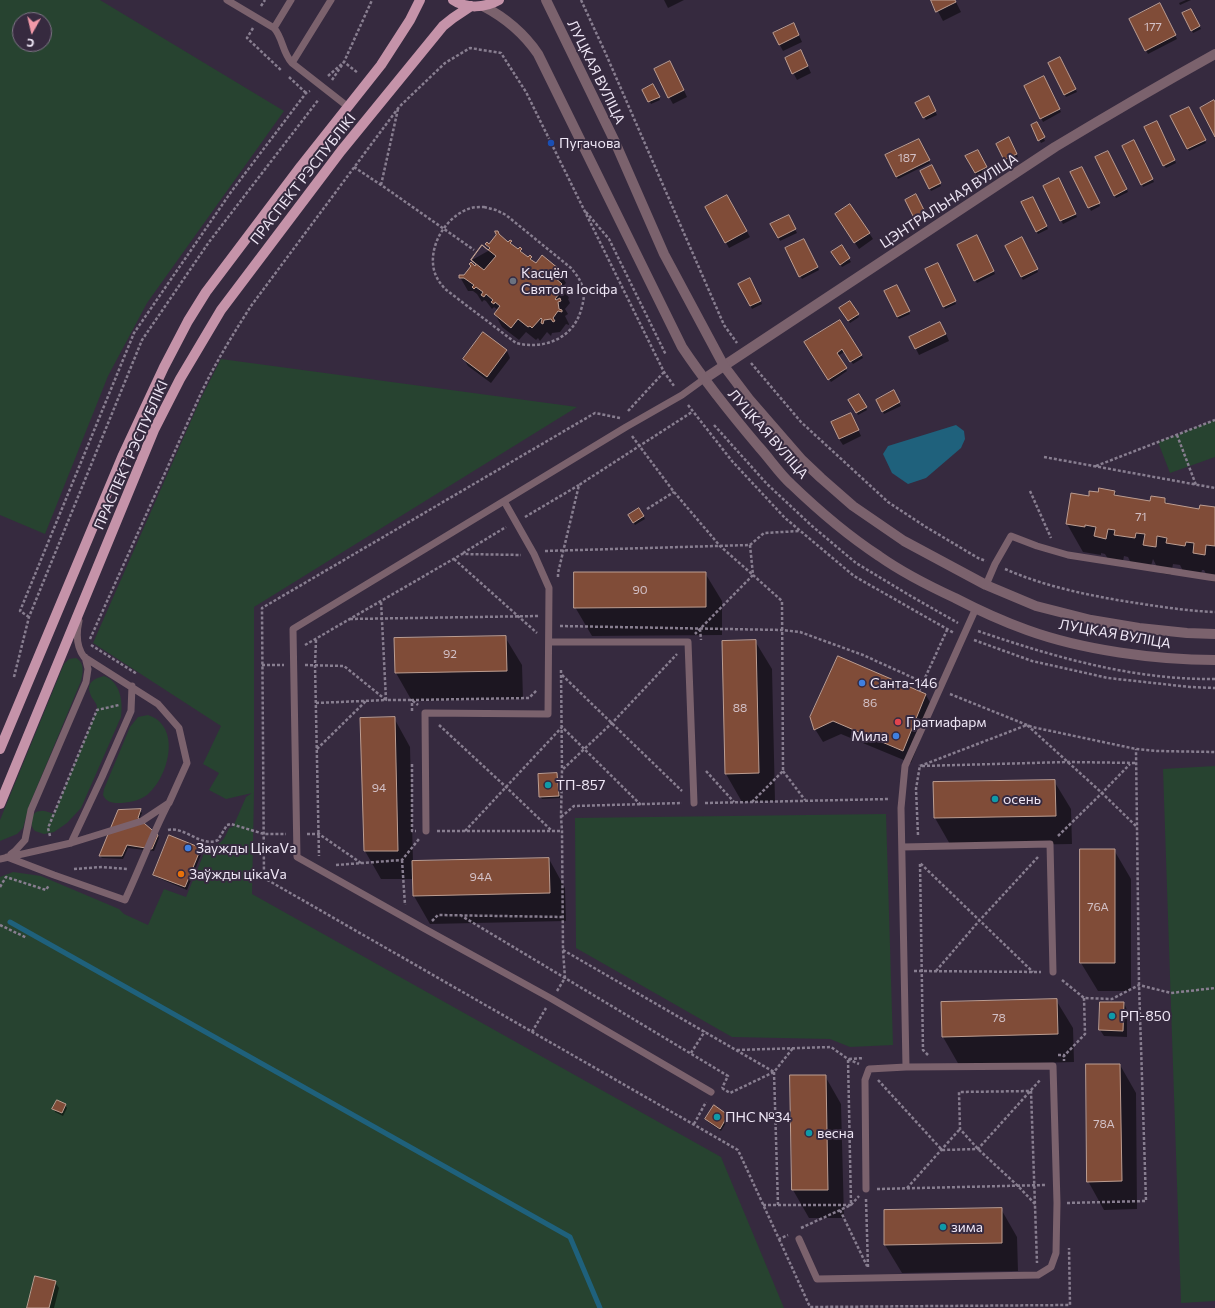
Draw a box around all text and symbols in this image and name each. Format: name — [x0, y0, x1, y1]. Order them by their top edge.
north arrow — [12, 12, 52, 52]
street label: ЛУЦКАЯ ВУЛІЦА — [564, 17, 628, 127]
house number: 177 — [1144, 20, 1162, 34]
text: С — [26, 36, 35, 50]
street label: ПРАСПЕКТ РЭСПУБЛІКІ — [247, 110, 359, 248]
place label: Пугачова — [559, 135, 621, 151]
marker: Пугачова — [546, 138, 556, 148]
street label: ЦЭНТРАЛЬНАЯ ВУЛІЦА — [877, 150, 1021, 252]
house number: 187 — [898, 151, 916, 165]
place label: Касцёл Святога Іосіфа — [521, 265, 617, 298]
marker: Касцёл Святога Іосіфа — [508, 276, 518, 286]
street label: ПРАСПЕКТ РЭСПУБЛІКІ — [90, 378, 172, 532]
street label: ЛУЦКАЯ ВУЛІЦА — [724, 386, 812, 482]
house number: 71 — [1135, 510, 1147, 524]
house number: 90 — [632, 583, 648, 597]
street label: ЛУЦКАЯ ВУЛІЦА — [1058, 616, 1172, 652]
house number: 92 — [443, 647, 457, 661]
place label: Санта-146 — [870, 675, 937, 691]
marker: Санта-146 — [857, 678, 867, 688]
house number: 86 — [863, 696, 877, 710]
house number: 88 — [733, 701, 747, 715]
place label: Гратиафарм — [906, 714, 987, 730]
marker: Гратиафарм — [893, 717, 903, 727]
place label: Мила — [851, 728, 888, 744]
marker: Мила — [891, 731, 901, 741]
place label: ТП-857 — [556, 777, 605, 793]
marker: ТП-857 — [543, 780, 553, 790]
house number: 94 — [372, 781, 386, 795]
place label: осень — [1003, 791, 1041, 807]
marker: осень — [990, 794, 1000, 804]
place label: Заужды ЦікаVа — [196, 840, 296, 856]
marker: Заужды ЦікаVа — [183, 843, 193, 853]
place label: Заўжды цікаVа — [189, 866, 287, 882]
marker: Заўжды цікаVа — [176, 869, 186, 879]
house number: 94А — [470, 870, 492, 884]
house number: 76А — [1087, 900, 1109, 914]
place label: РП-850 — [1120, 1008, 1171, 1024]
house number: 78 — [992, 1011, 1006, 1025]
marker: РП-850 — [1107, 1011, 1117, 1021]
place label: ПНС №34 — [725, 1109, 791, 1125]
marker: ПНС №34 — [712, 1112, 722, 1122]
house number: 78А — [1093, 1117, 1115, 1131]
place label: весна — [817, 1125, 854, 1141]
marker: весна — [804, 1128, 814, 1138]
place label: зима — [951, 1219, 983, 1235]
marker: зима — [938, 1222, 948, 1232]

